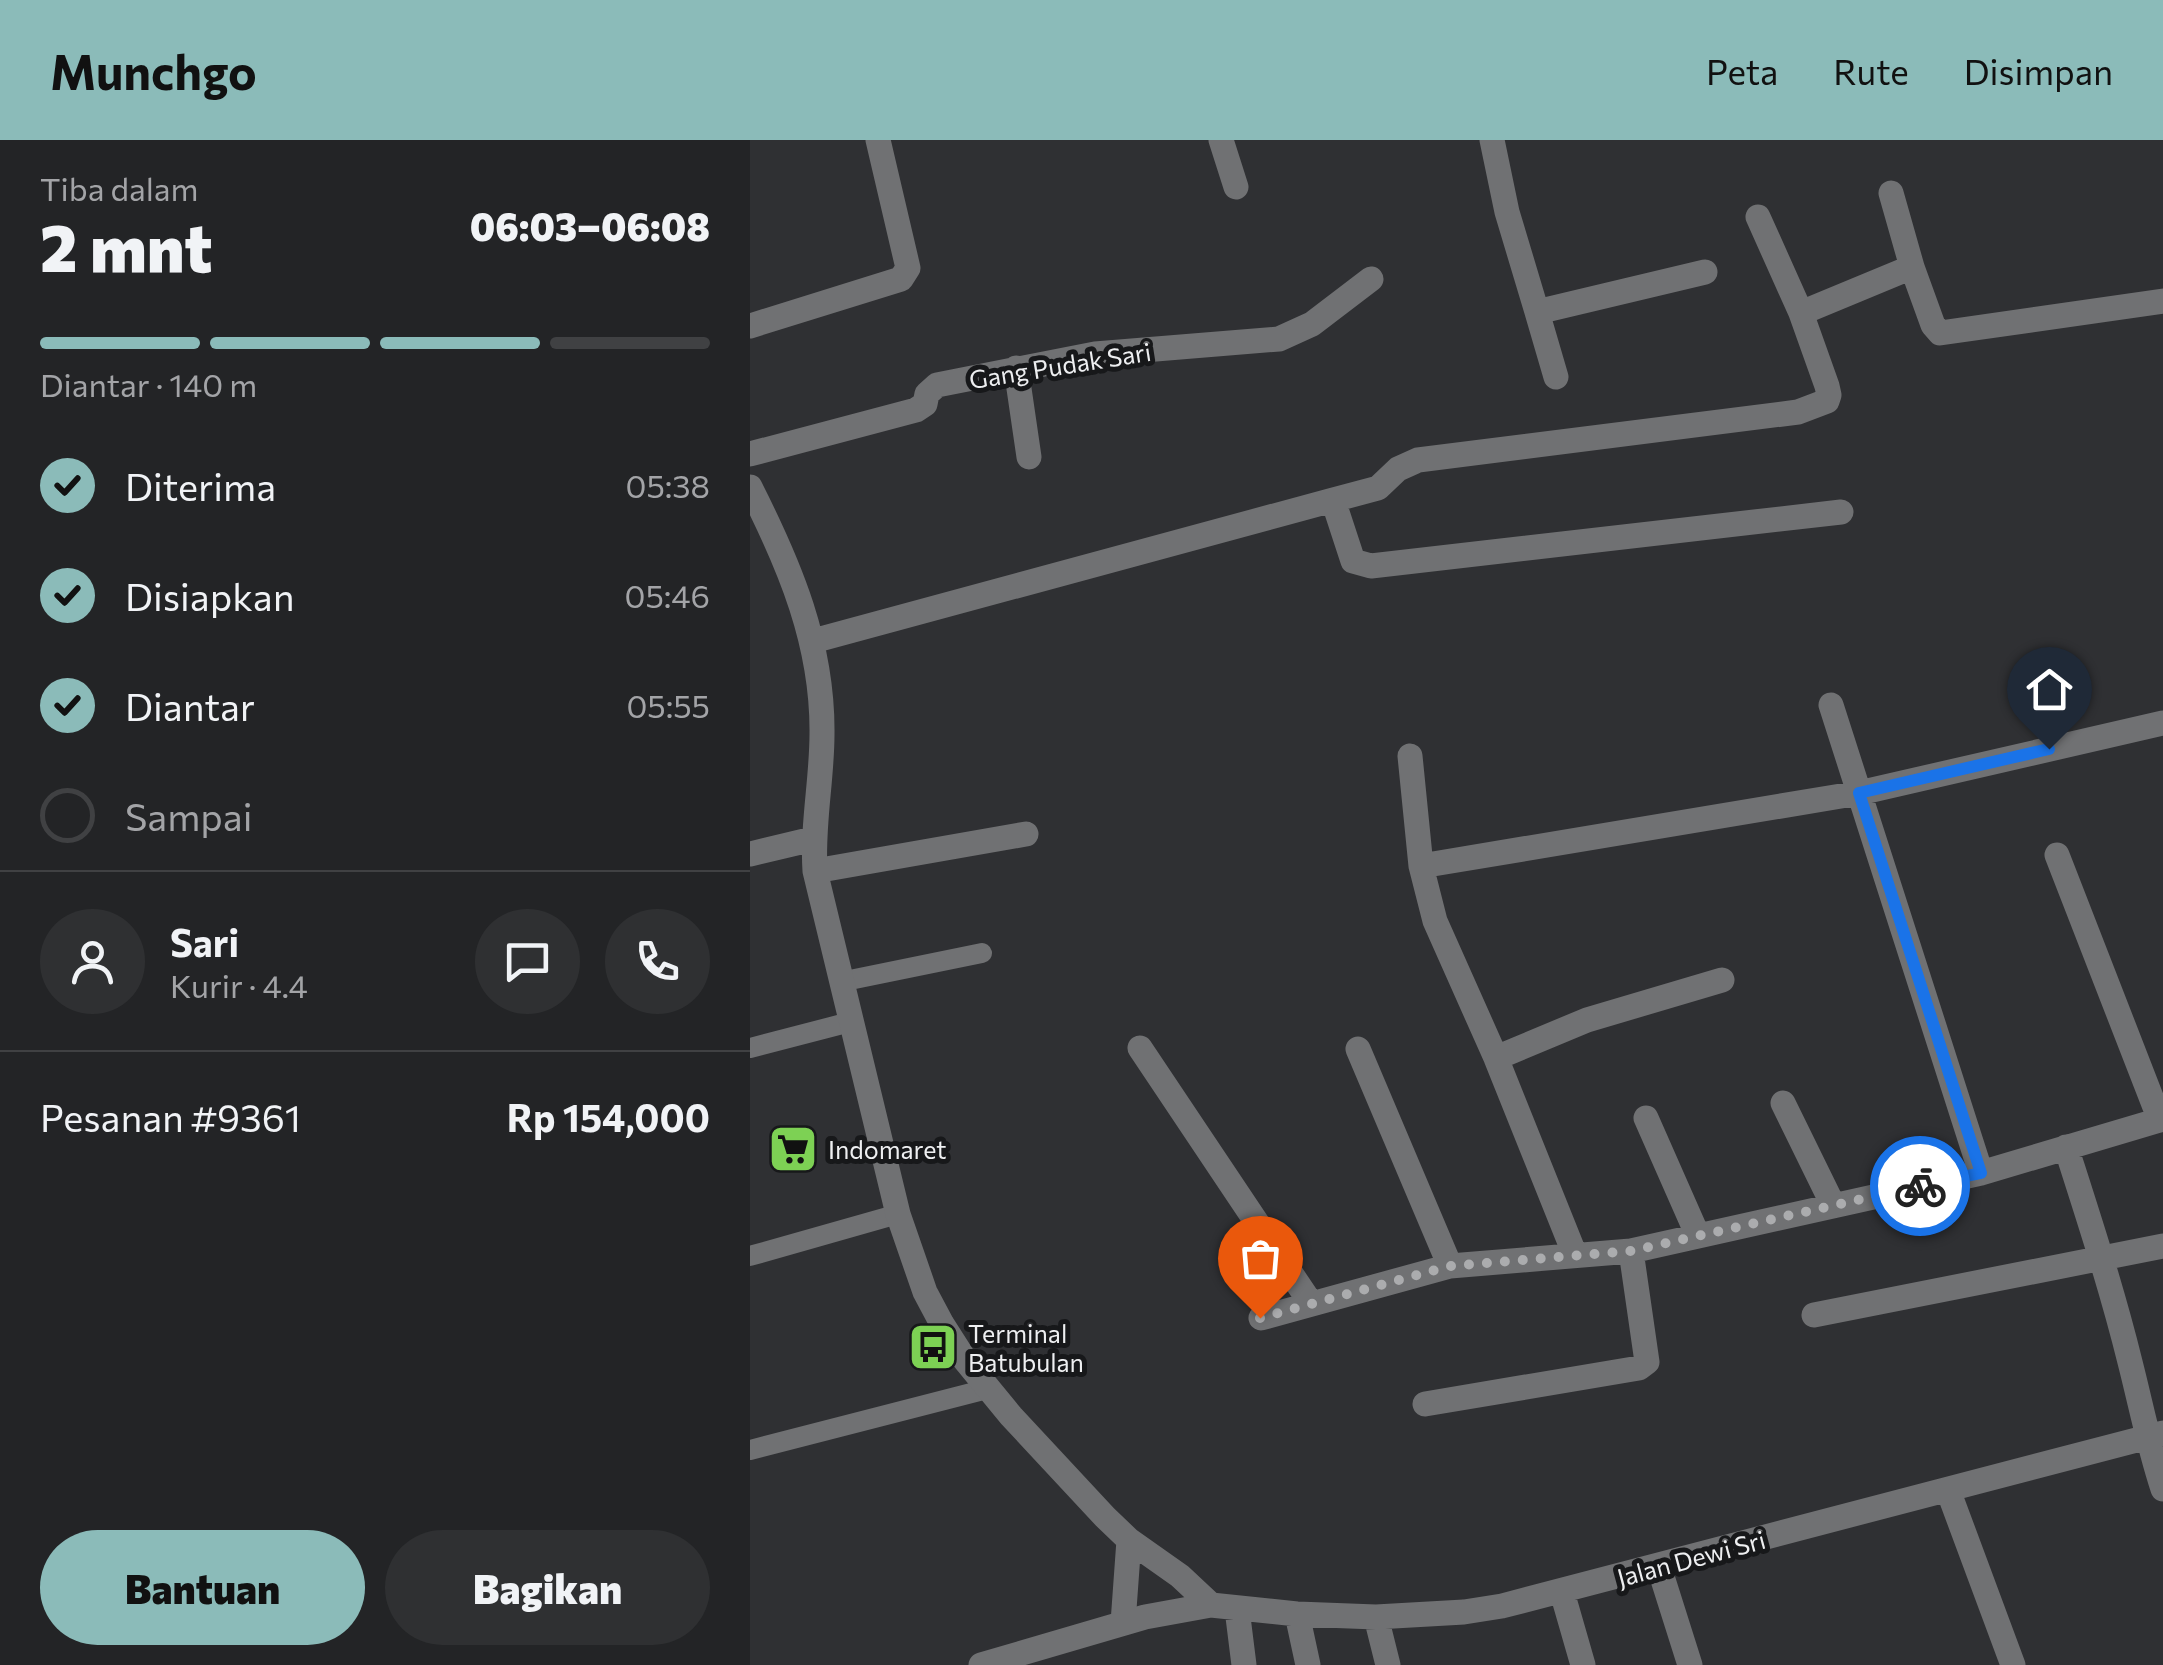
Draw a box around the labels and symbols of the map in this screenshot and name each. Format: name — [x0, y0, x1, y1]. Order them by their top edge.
street label: Gang Pudak Sari — [967, 336, 1153, 394]
pin — [2007, 647, 2092, 750]
supermarket icon: Indomaret — [767, 1123, 819, 1175]
place label: Indomaret — [828, 1134, 946, 1164]
courier — [1870, 1136, 1970, 1236]
pin — [1218, 1216, 1303, 1319]
place label: Terminal Batubulan — [968, 1318, 1084, 1377]
bus stop icon: Terminal Batubulan — [907, 1321, 959, 1373]
street label: Jalan Dewi Sri — [1613, 1524, 1769, 1592]

